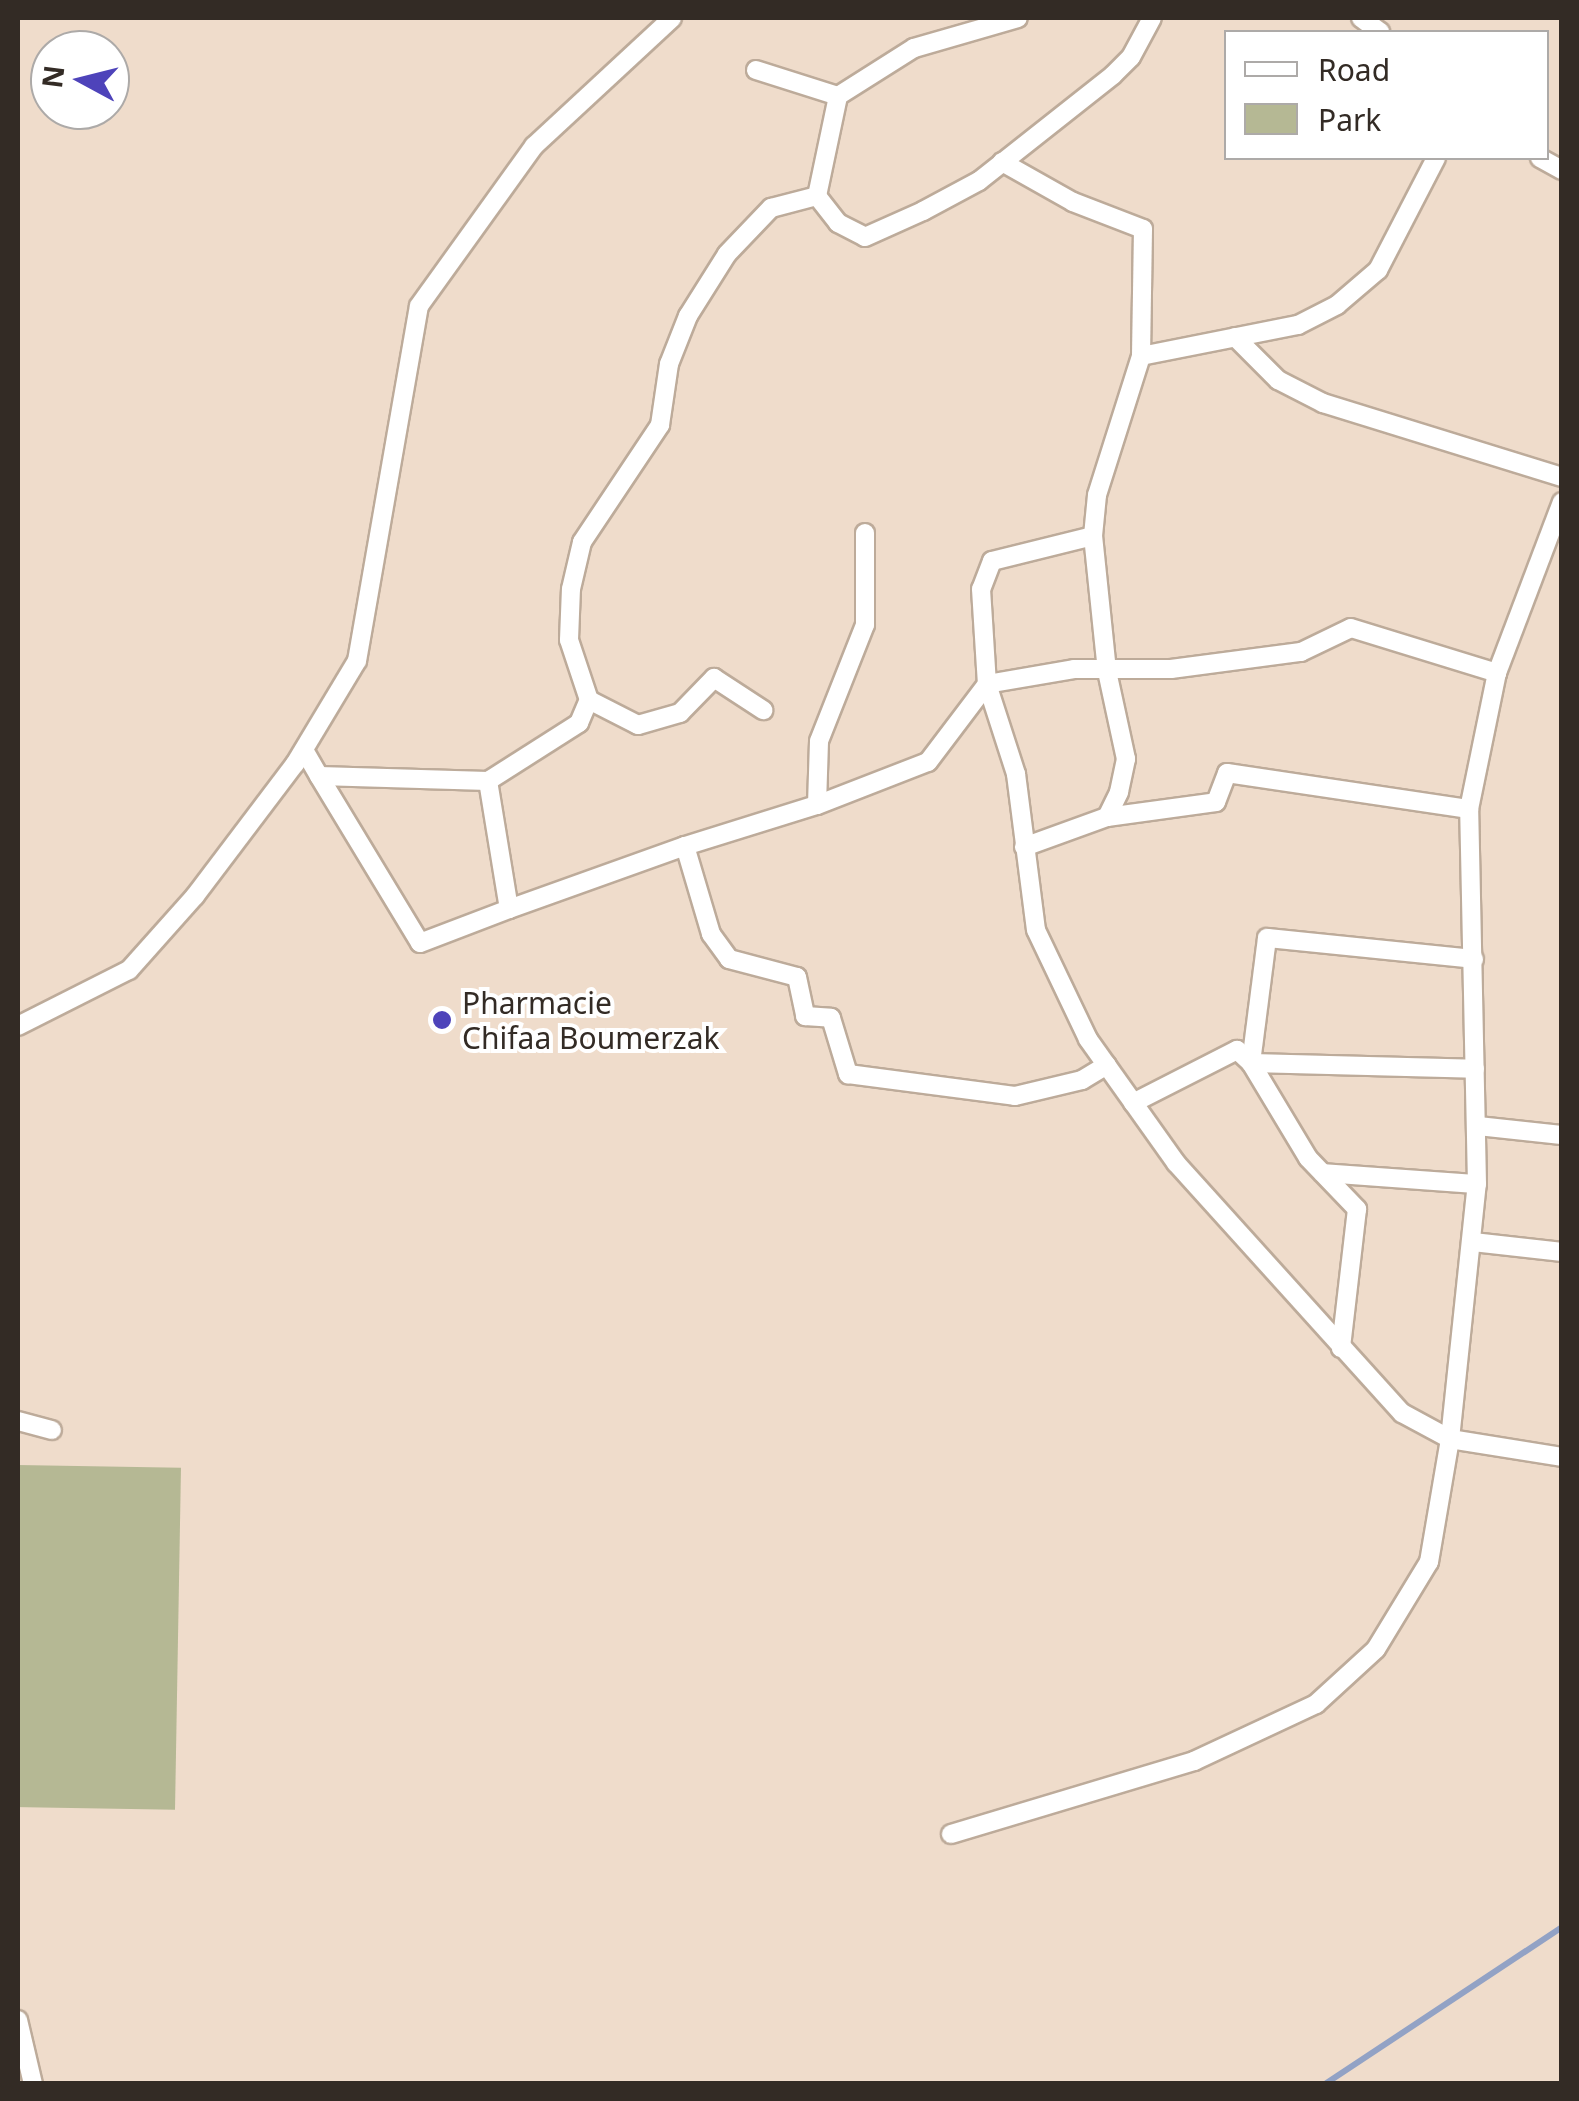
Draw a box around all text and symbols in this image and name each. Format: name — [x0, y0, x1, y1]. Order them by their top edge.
north arrow — [30, 30, 130, 130]
legend — [1224, 30, 1549, 160]
text: Road — [1318, 49, 1390, 90]
text: N — [32, 63, 72, 90]
text: Park — [1318, 99, 1381, 140]
place label: Pharmacie Chifaa Boumerzak — [462, 985, 720, 1056]
marker: Pharmacie Chifaa Boumerzak — [431, 1009, 453, 1031]

